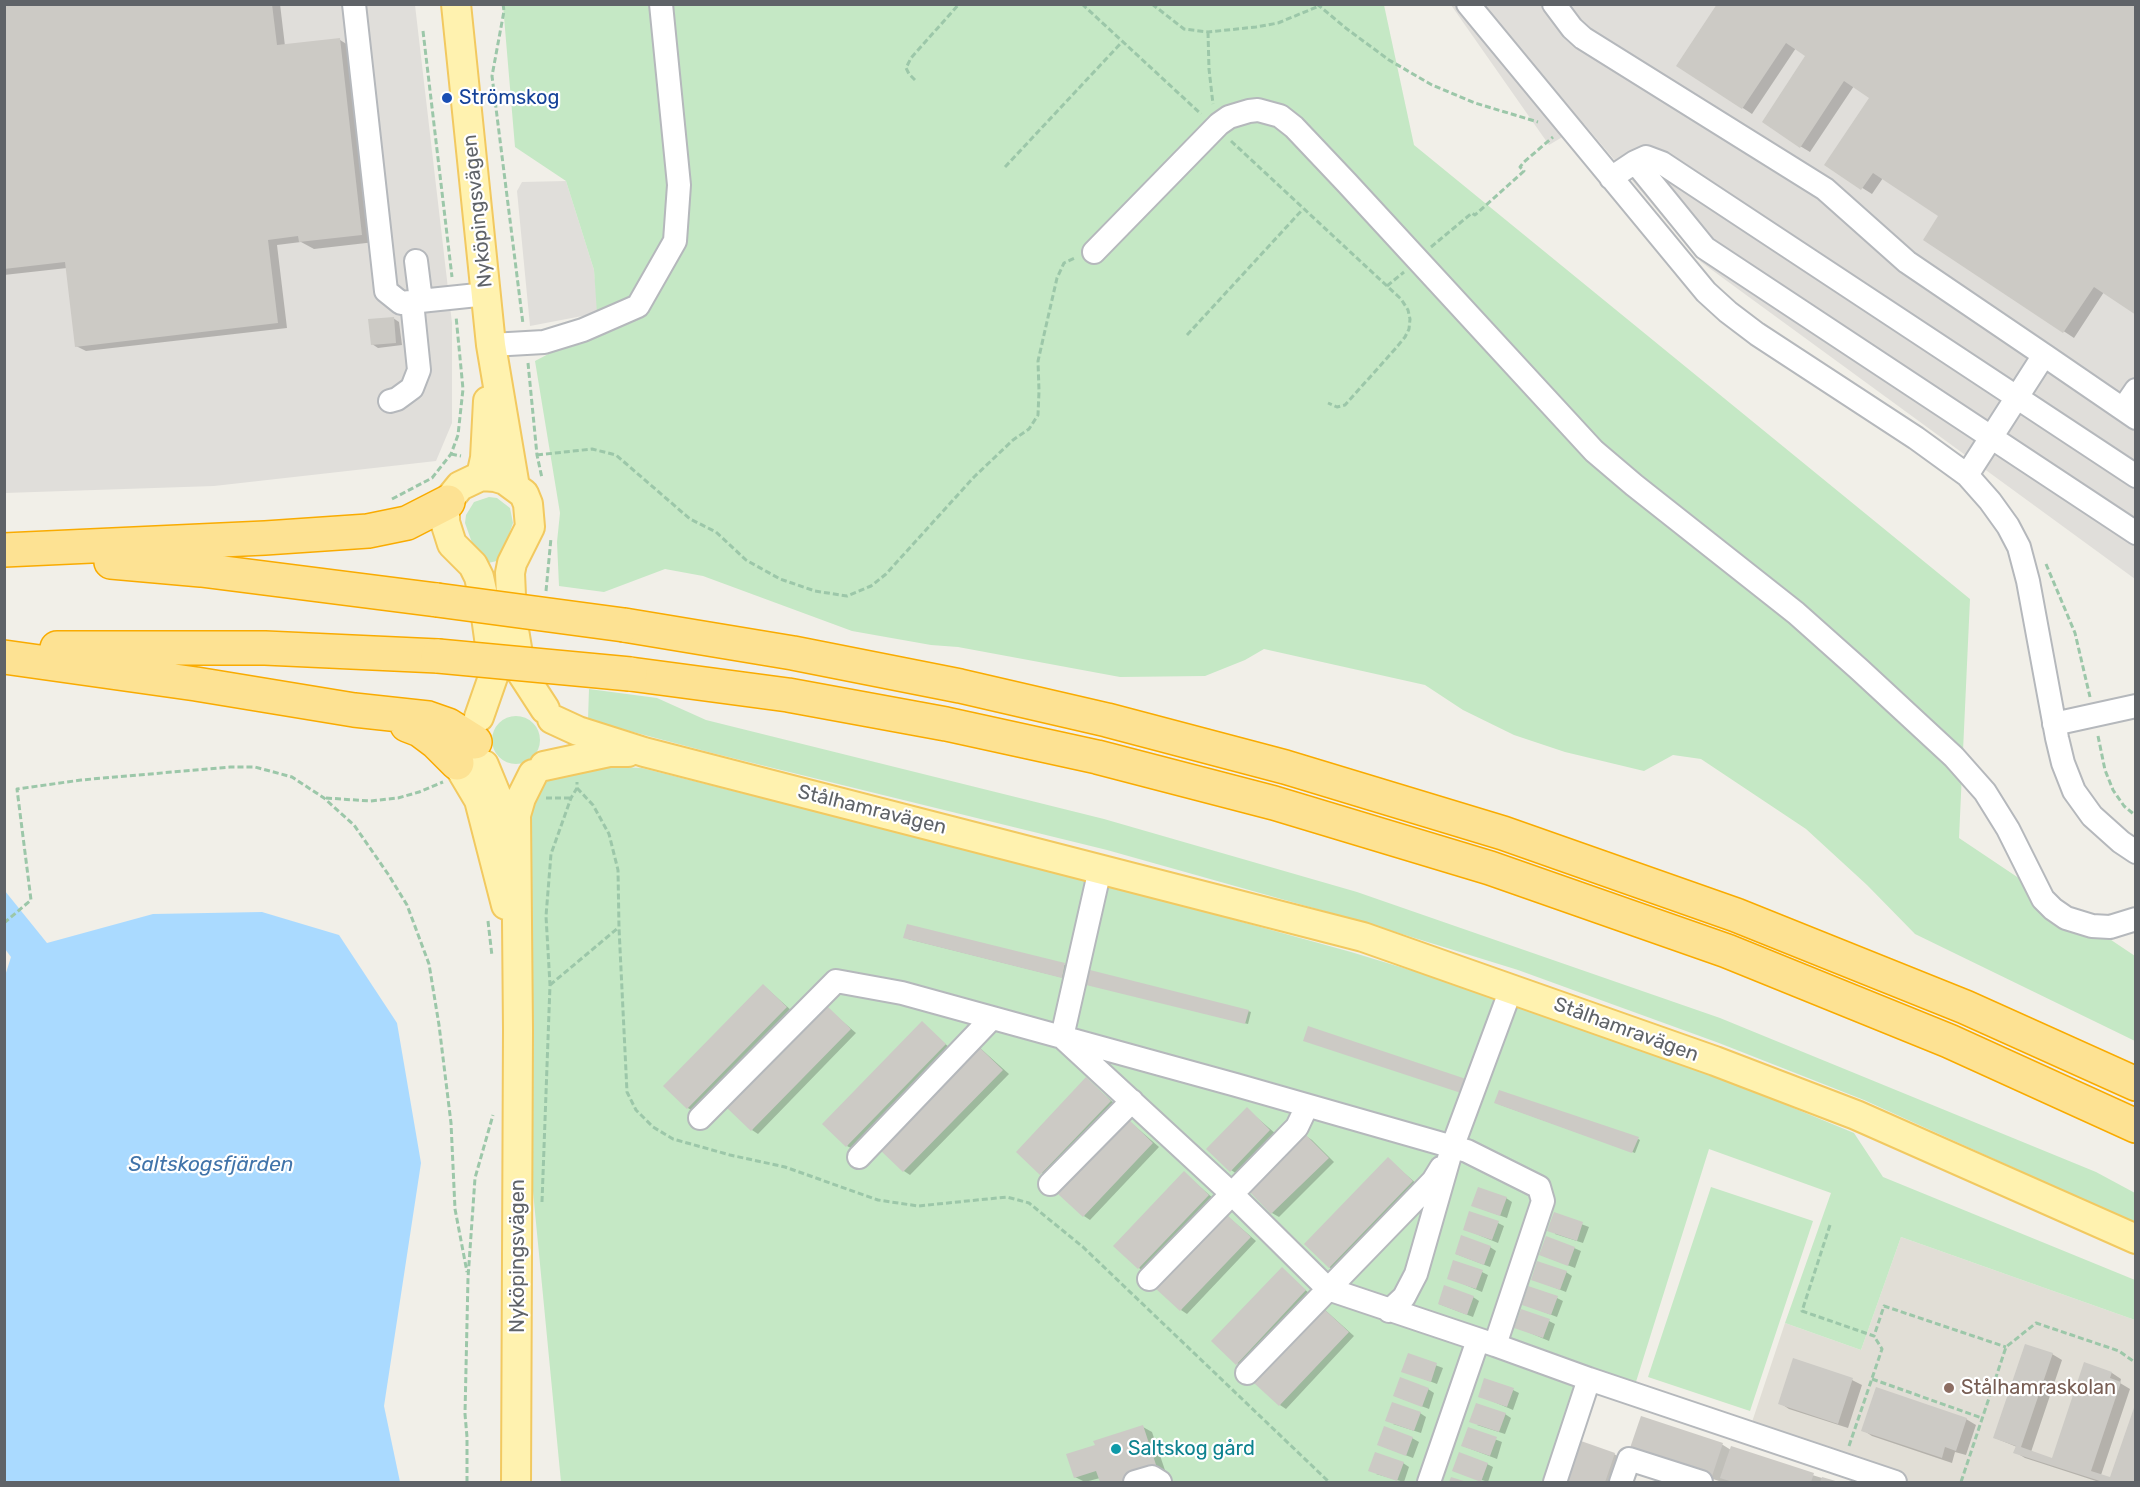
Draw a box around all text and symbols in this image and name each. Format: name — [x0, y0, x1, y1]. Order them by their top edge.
place label: Strömskog — [459, 86, 559, 110]
marker: Strömskog — [440, 91, 454, 105]
street label: Nyköpingsvägen — [458, 133, 498, 289]
street label: Stålhamravägen — [795, 780, 949, 840]
street label: Stålhamravägen — [1550, 993, 1702, 1067]
water label: Saltskogsfjärden — [128, 1152, 294, 1178]
street label: Nyköpingsvägen — [506, 1179, 530, 1333]
place label: Stålhamraskolan — [1961, 1376, 2116, 1400]
marker: Stålhamraskolan — [1942, 1381, 1956, 1395]
place label: Saltskog gård — [1128, 1437, 1255, 1461]
marker: Saltskog gård — [1109, 1442, 1123, 1456]

